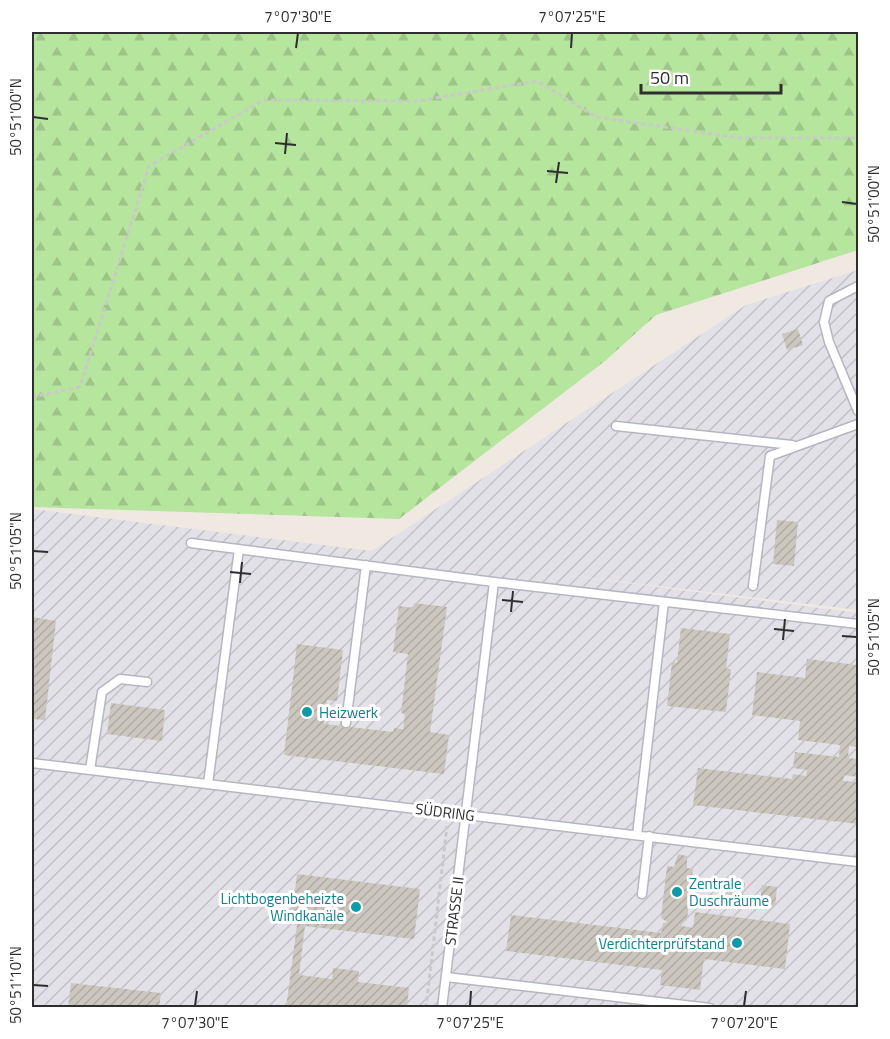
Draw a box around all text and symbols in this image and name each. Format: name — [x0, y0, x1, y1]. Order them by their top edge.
text: 7°07'30"E — [264, 5, 332, 28]
text: 7°07'25"E — [538, 5, 606, 28]
scale bar — [641, 57, 780, 95]
text: 50 m — [650, 64, 689, 91]
text: 50°51'00"N — [4, 78, 27, 156]
text: 50°51'00"N — [862, 165, 885, 243]
text: 50°51'05"N — [4, 512, 27, 590]
text: 50°51'05"N — [862, 598, 885, 676]
place label: Heizwerk — [319, 701, 378, 724]
marker: Heizwerk — [300, 705, 314, 719]
street label: SÜDRING — [414, 797, 476, 827]
place label: Zentrale Duschräume — [689, 872, 769, 912]
street label: STRASSE II — [438, 875, 470, 947]
marker: Zentrale Duschräume — [670, 885, 684, 899]
place label: Lichtbogenbeheizte Windkanäle — [221, 887, 344, 927]
marker: Lichtbogenbeheizte Windkanäle — [349, 900, 363, 914]
place label: Verdichterprüfstand — [599, 932, 725, 955]
marker: Verdichterprüfstand — [730, 936, 744, 950]
text: 50°51'10"N — [4, 946, 27, 1024]
text: 7°07'30"E — [161, 1011, 229, 1034]
text: 7°07'25"E — [436, 1011, 504, 1034]
text: 7°07'20"E — [710, 1011, 778, 1034]

